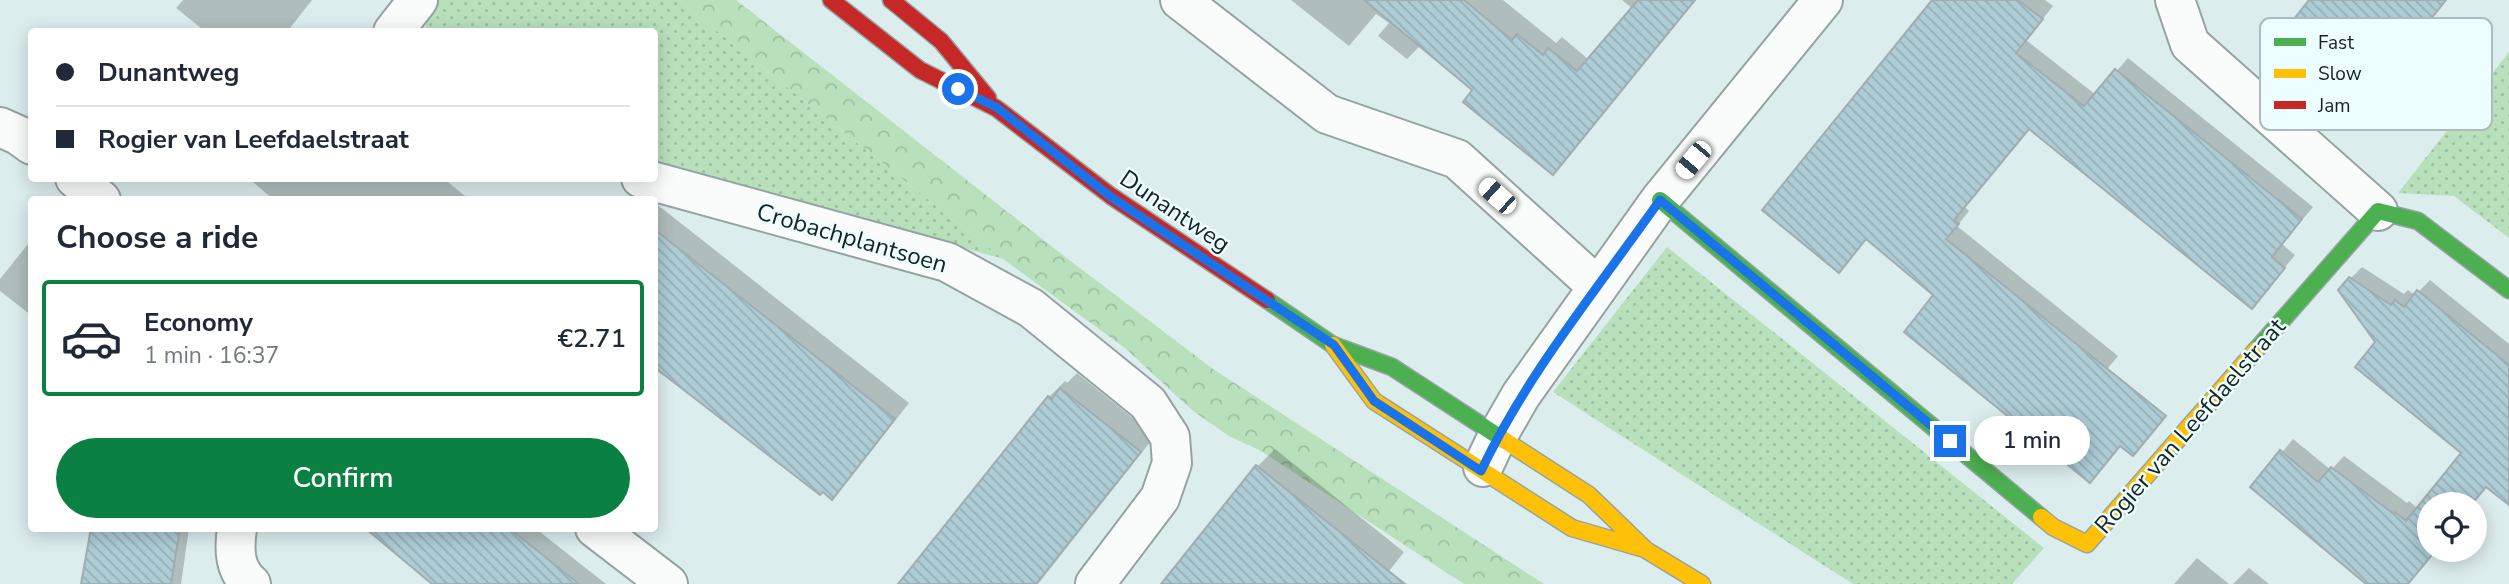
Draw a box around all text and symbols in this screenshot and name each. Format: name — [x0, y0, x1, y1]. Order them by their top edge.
legend — [2260, 18, 2492, 130]
text: Fast — [2318, 30, 2354, 56]
text: Dunantweg — [98, 55, 239, 90]
text: Slow — [2318, 61, 2362, 87]
route start — [942, 73, 974, 105]
text: Jam — [2317, 93, 2351, 119]
text: Rogier van Leefdaelstraat — [98, 122, 409, 157]
car — [1672, 137, 1715, 183]
street label: Dunantweg — [1114, 162, 1236, 260]
car — [1475, 174, 1520, 218]
street label: Crobachplantsoen — [753, 196, 951, 280]
text: Choose a ride — [56, 216, 258, 259]
text: Economy — [144, 305, 253, 340]
icon: car — [60, 307, 123, 370]
street label: Rogier van Leefdaelstraat — [2088, 311, 2293, 541]
text: €2.71 — [557, 321, 626, 356]
text: 1 min · 16:37 — [144, 340, 279, 371]
callout: 1 min — [1974, 416, 2090, 466]
route end — [1934, 425, 1966, 457]
text: 1 min — [2003, 425, 2061, 456]
button: Confirm — [56, 438, 630, 518]
map controls — [2417, 492, 2487, 562]
button: locate — [2417, 492, 2487, 562]

